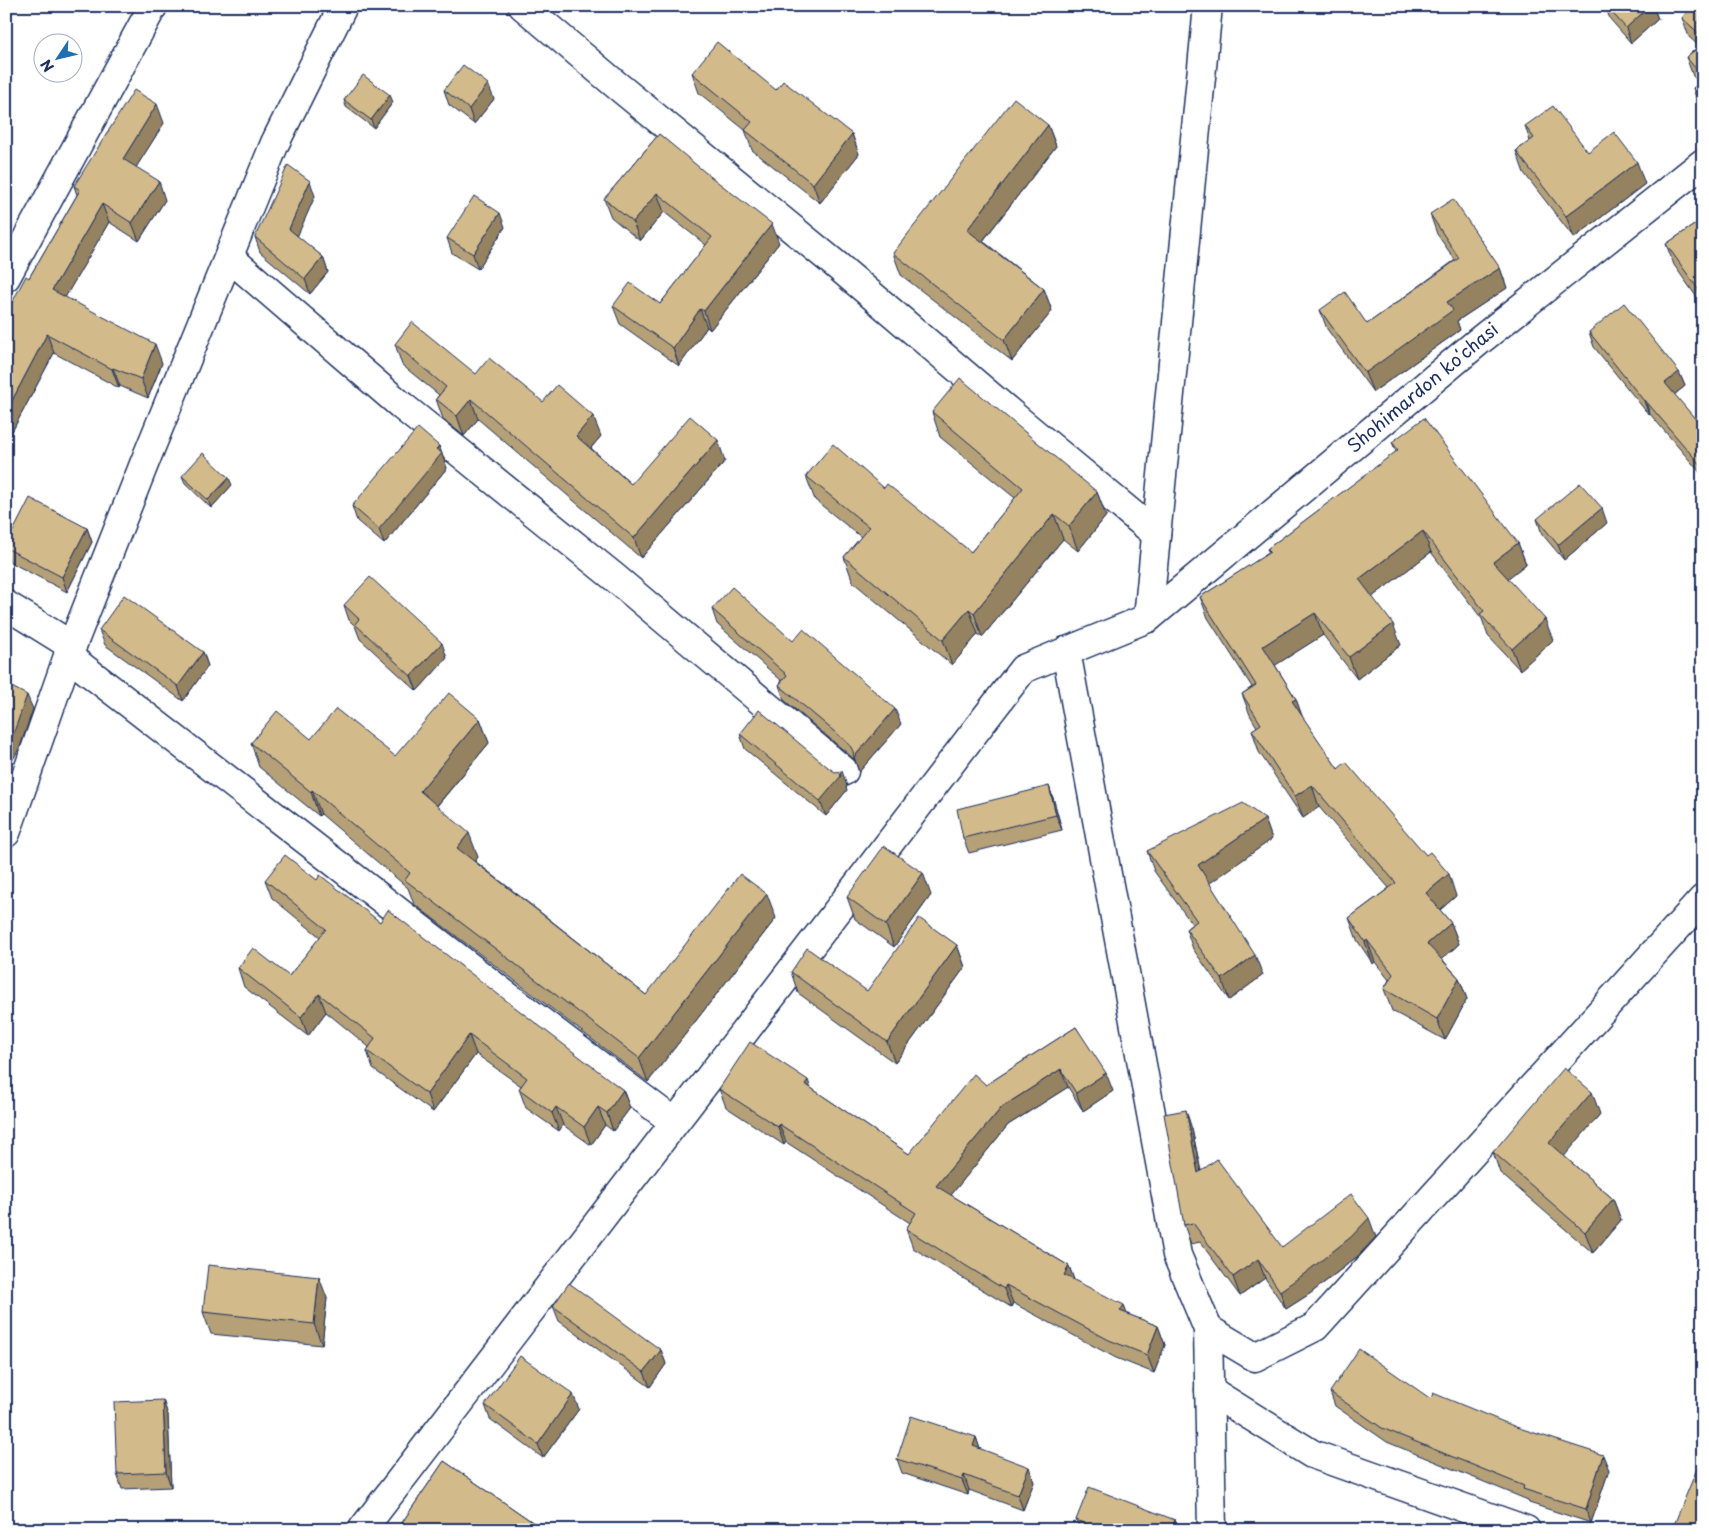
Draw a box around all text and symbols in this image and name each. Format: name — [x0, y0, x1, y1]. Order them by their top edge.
north arrow — [32, 32, 82, 82]
text: N — [35, 55, 59, 76]
street label: Shohimardon koʻchasi — [1340, 315, 1504, 458]

